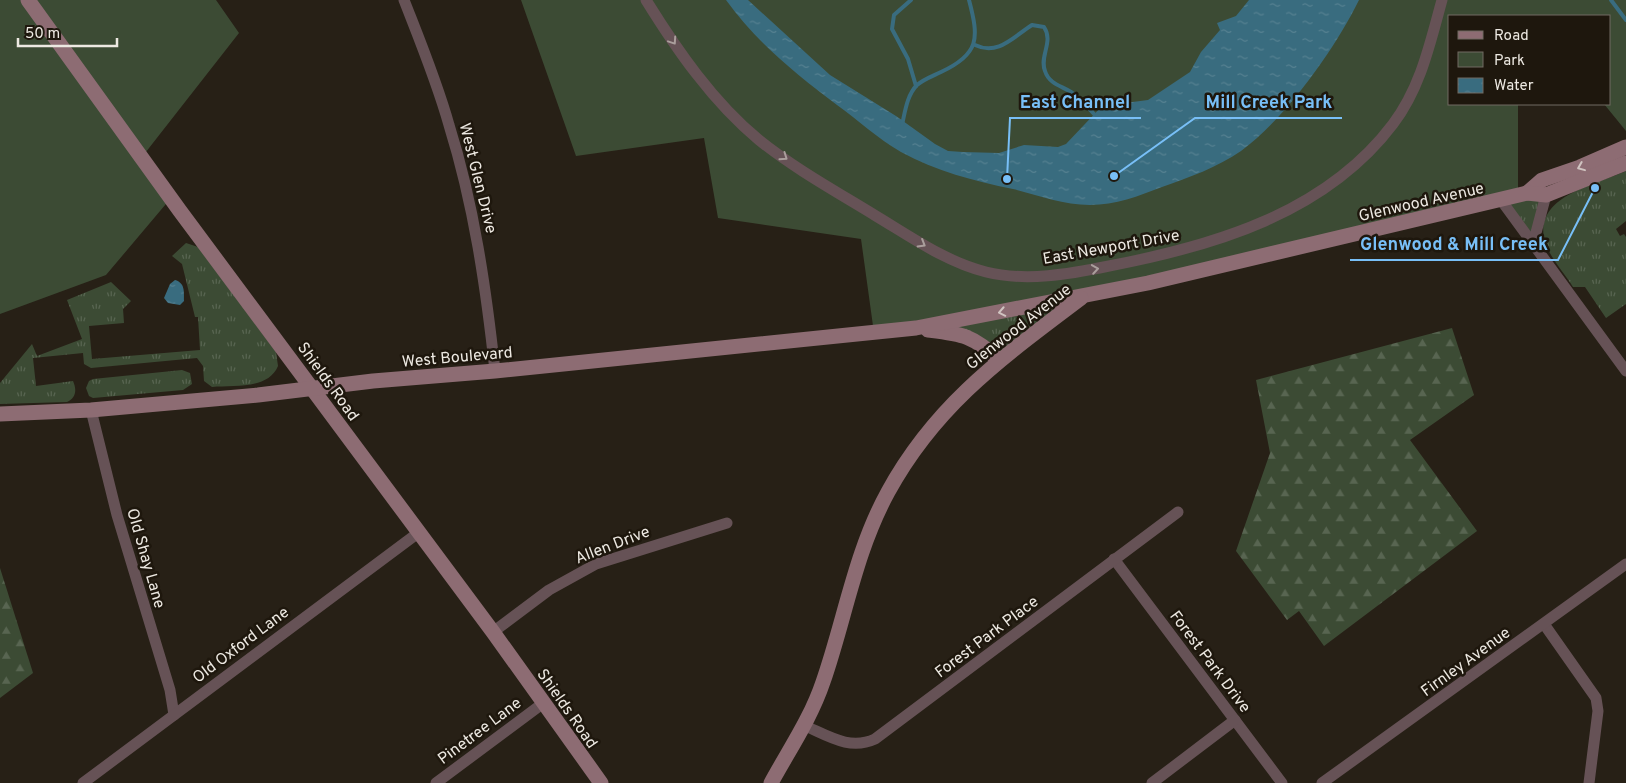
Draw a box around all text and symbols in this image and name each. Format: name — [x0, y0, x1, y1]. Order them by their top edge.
scale bar — [18, 15, 116, 47]
legend — [1448, 15, 1611, 105]
text: 50 m — [25, 25, 60, 44]
text: Road — [1494, 27, 1529, 46]
one-way arrow — [667, 35, 676, 44]
text: Park — [1494, 52, 1525, 71]
text: Water — [1494, 77, 1534, 96]
callout: East Channel — [1010, 85, 1141, 118]
callout: Mill Creek Park — [1195, 85, 1342, 118]
text: East Channel — [1020, 92, 1130, 115]
text: Mill Creek Park — [1206, 92, 1332, 115]
street label: West Glen Drive — [454, 121, 500, 236]
one-way arrow — [778, 151, 788, 160]
one-way arrow — [1577, 160, 1586, 171]
street label: Glenwood Avenue — [1357, 179, 1486, 227]
street label: East Newport Drive — [1041, 226, 1181, 270]
callout: Glenwood & Mill Creek — [1350, 227, 1558, 260]
text: Glenwood & Mill Creek — [1360, 234, 1548, 257]
one-way arrow — [917, 237, 926, 247]
one-way arrow — [1091, 264, 1099, 274]
street label: Glenwood Avenue — [963, 280, 1076, 375]
one-way arrow — [998, 306, 1006, 316]
street label: Shields Road — [292, 339, 363, 426]
street label: West Boulevard — [401, 343, 513, 373]
street label: Old Shay Lane — [121, 506, 169, 611]
street label: Allen Drive — [572, 522, 653, 569]
street label: Forest Park Place — [931, 592, 1043, 683]
street label: Old Oxford Lane — [189, 603, 293, 688]
street label: Forest Park Drive — [1165, 607, 1254, 717]
street label: Firnley Avenue — [1418, 623, 1515, 702]
street label: Shields Road — [532, 665, 601, 753]
street label: Pinetree Lane — [434, 694, 526, 770]

